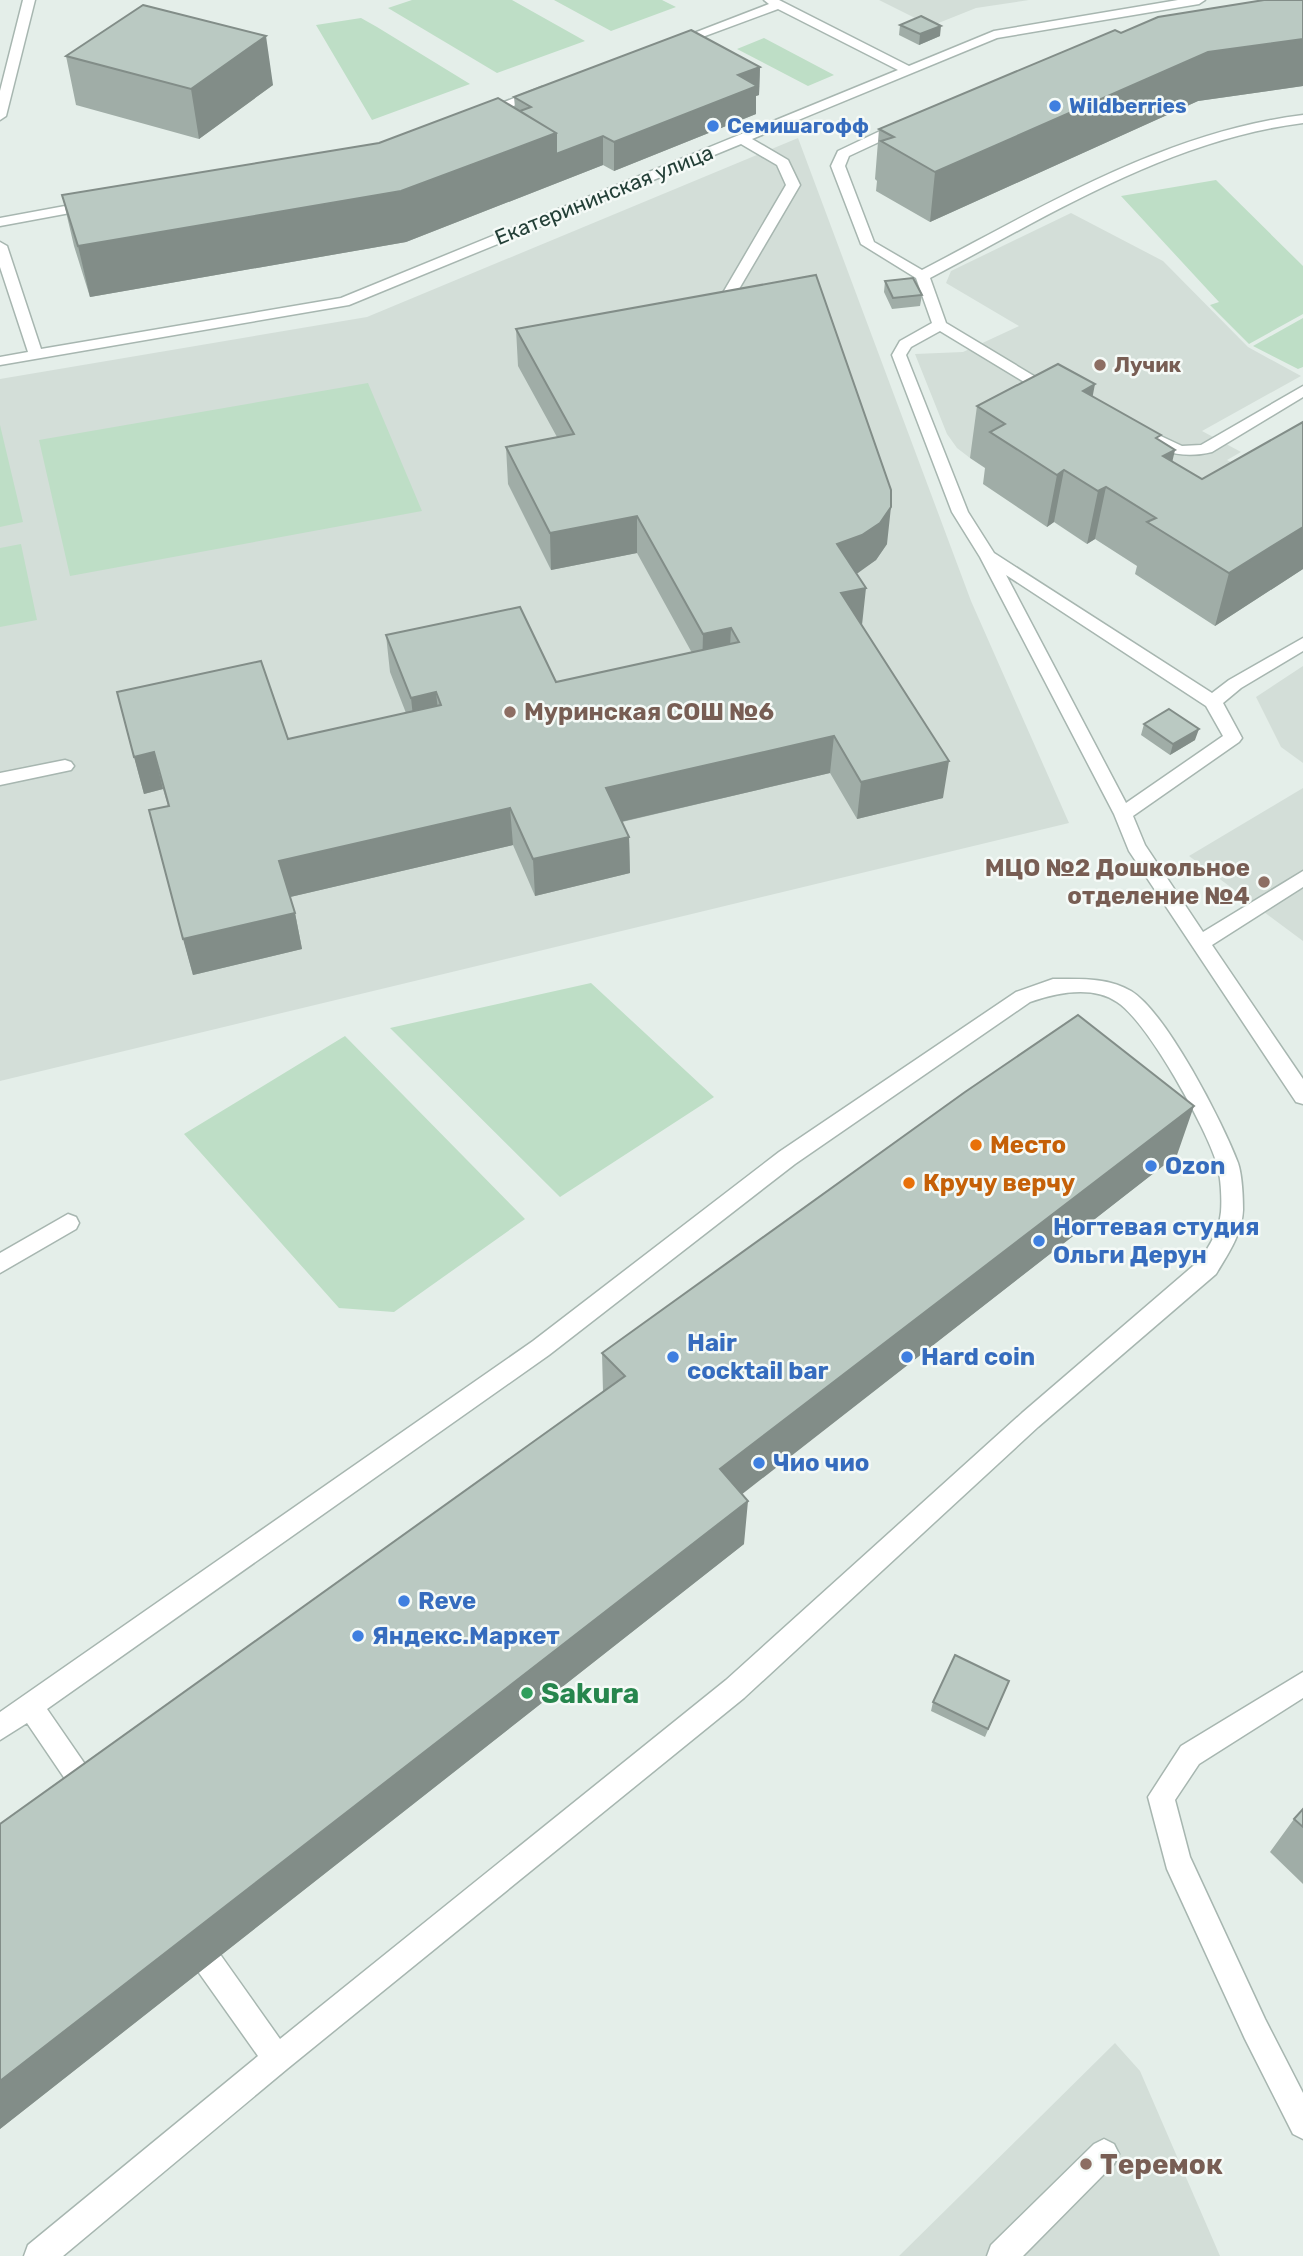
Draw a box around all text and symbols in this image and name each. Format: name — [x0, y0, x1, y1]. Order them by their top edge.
place label: Wildberries — [1069, 93, 1187, 118]
marker: Wildberries — [1047, 98, 1063, 114]
place label: Семишагофф — [727, 113, 869, 138]
marker: Семишагофф — [705, 118, 721, 134]
street label: Екатерининская улица — [491, 139, 717, 250]
place label: Лучик — [1114, 352, 1182, 377]
marker: Лучик — [1092, 357, 1108, 373]
place label: Муринская СОШ №6 — [524, 698, 774, 726]
marker: Муринская СОШ №6 — [502, 704, 518, 720]
place label: МЦО №2 Дошкольное отделение №4 — [985, 854, 1250, 910]
marker: МЦО №2 Дошкольное отделение №4 — [1256, 874, 1272, 890]
place label: Место — [990, 1131, 1066, 1159]
marker: Место — [968, 1137, 984, 1153]
place label: Ozon — [1165, 1152, 1225, 1180]
marker: Ozon — [1143, 1158, 1159, 1174]
place label: Кручу верчу — [923, 1169, 1075, 1197]
marker: Кручу верчу — [901, 1175, 917, 1191]
place label: Ногтевая студия Ольги Дерун — [1053, 1213, 1259, 1269]
marker: Ногтевая студия Ольги Дерун — [1031, 1233, 1047, 1249]
place label: Hair cocktail bar — [687, 1329, 829, 1385]
place label: Hard coin — [921, 1343, 1035, 1371]
marker: Hair cocktail bar — [665, 1349, 681, 1365]
marker: Hard coin — [899, 1349, 915, 1365]
place label: Чио чио — [773, 1449, 869, 1477]
marker: Чио чио — [751, 1455, 767, 1471]
place label: Reve — [418, 1587, 476, 1615]
marker: Reve — [396, 1593, 412, 1609]
place label: Яндекс.Маркет — [372, 1622, 560, 1650]
marker: Яндекс.Маркет — [350, 1628, 366, 1644]
place label: Sakura — [541, 1677, 639, 1710]
marker: Sakura — [519, 1685, 535, 1701]
place label: Теремок — [1100, 2148, 1223, 2181]
marker: Теремок — [1078, 2156, 1094, 2172]

